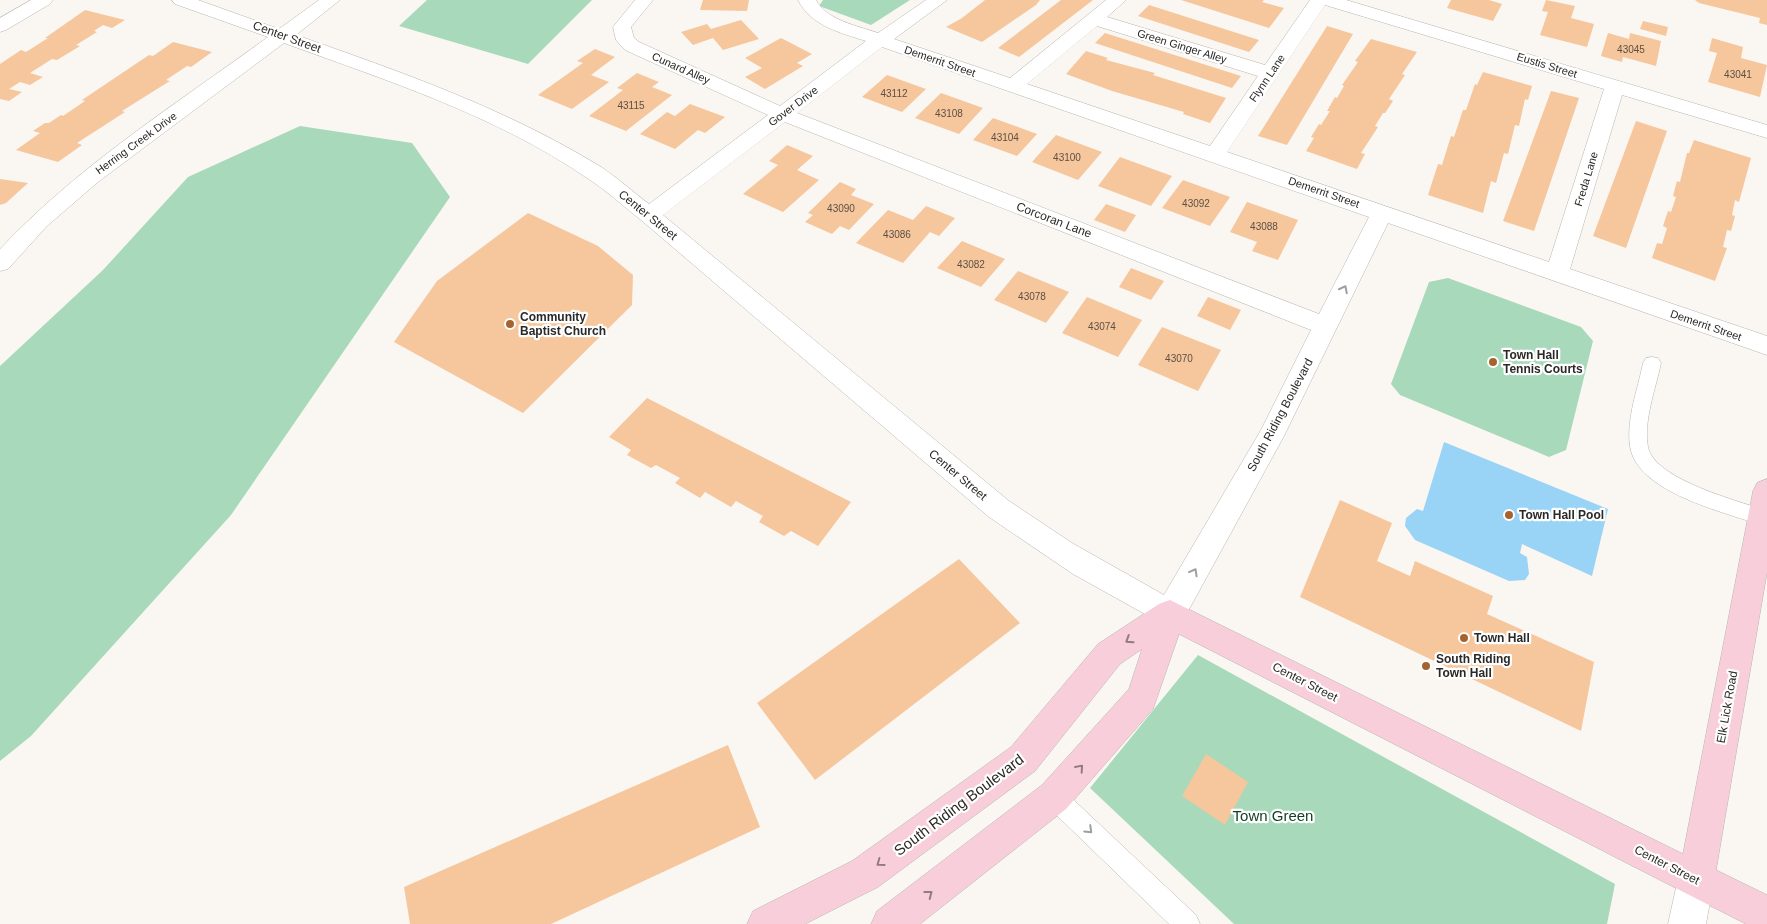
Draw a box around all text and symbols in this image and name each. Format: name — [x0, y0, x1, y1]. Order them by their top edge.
street label: Center Street — [251, 18, 324, 56]
street label: Green Ginger Alley — [1136, 27, 1229, 65]
street label: Demerrit Street — [903, 43, 977, 79]
house number: 43045 — [1617, 44, 1645, 55]
street label: Cunard Alley — [650, 50, 712, 86]
street label: Eustis Street — [1515, 50, 1579, 80]
street label: Flynn Lane — [1247, 52, 1287, 104]
house number: 43041 — [1724, 69, 1752, 80]
street label: Gover Drive — [766, 84, 820, 128]
house number: 43112 — [880, 88, 908, 99]
house number: 43115 — [617, 100, 645, 111]
house number: 43108 — [935, 108, 963, 119]
street label: Herring Creek Drive — [93, 110, 179, 176]
house number: 43104 — [991, 132, 1019, 143]
street label: Freda Lane — [1572, 150, 1600, 208]
house number: 43100 — [1053, 152, 1081, 163]
street label: Demerrit Street — [1287, 174, 1361, 210]
street label: Center Street — [616, 187, 681, 243]
house number: 43092 — [1182, 198, 1210, 209]
street label: Corcoran Lane — [1014, 199, 1094, 241]
house number: 43090 — [827, 203, 855, 214]
house number: 43088 — [1250, 221, 1278, 232]
house number: 43086 — [883, 229, 911, 240]
house number: 43082 — [957, 259, 985, 270]
one-way arrow — [1338, 285, 1348, 294]
house number: 43078 — [1018, 291, 1046, 302]
street label: Demerrit Street — [1669, 307, 1743, 343]
place label: Community Baptist Church — [520, 310, 606, 338]
marker: Community Baptist Church — [504, 318, 516, 330]
house number: 43074 — [1088, 321, 1116, 332]
place label: Town Hall Tennis Courts — [1503, 348, 1583, 376]
house number: 43070 — [1165, 353, 1193, 364]
street label: South Riding Boulevard — [1244, 356, 1316, 474]
marker: Town Hall Tennis Courts — [1487, 356, 1499, 368]
street label: Center Street — [926, 447, 990, 504]
place label: Town Hall Pool — [1519, 508, 1604, 522]
marker: Town Hall Pool — [1503, 509, 1515, 521]
one-way arrow — [1188, 568, 1198, 577]
place label: Town Hall — [1474, 631, 1530, 645]
marker: Town Hall — [1458, 632, 1470, 644]
one-way arrow — [1126, 634, 1135, 644]
place label: South Riding Town Hall — [1436, 652, 1511, 680]
street label: Center Street — [1270, 660, 1341, 705]
marker: South Riding Town Hall — [1420, 660, 1432, 672]
street label: Elk Lick Road — [1714, 670, 1740, 744]
street label: South Riding Boulevard — [891, 750, 1027, 859]
one-way arrow — [1074, 764, 1083, 773]
park label: Town Green — [1233, 807, 1313, 824]
one-way arrow — [1084, 824, 1093, 833]
street label: Center Street — [1632, 843, 1703, 888]
one-way arrow — [876, 857, 886, 866]
one-way arrow — [923, 891, 932, 900]

